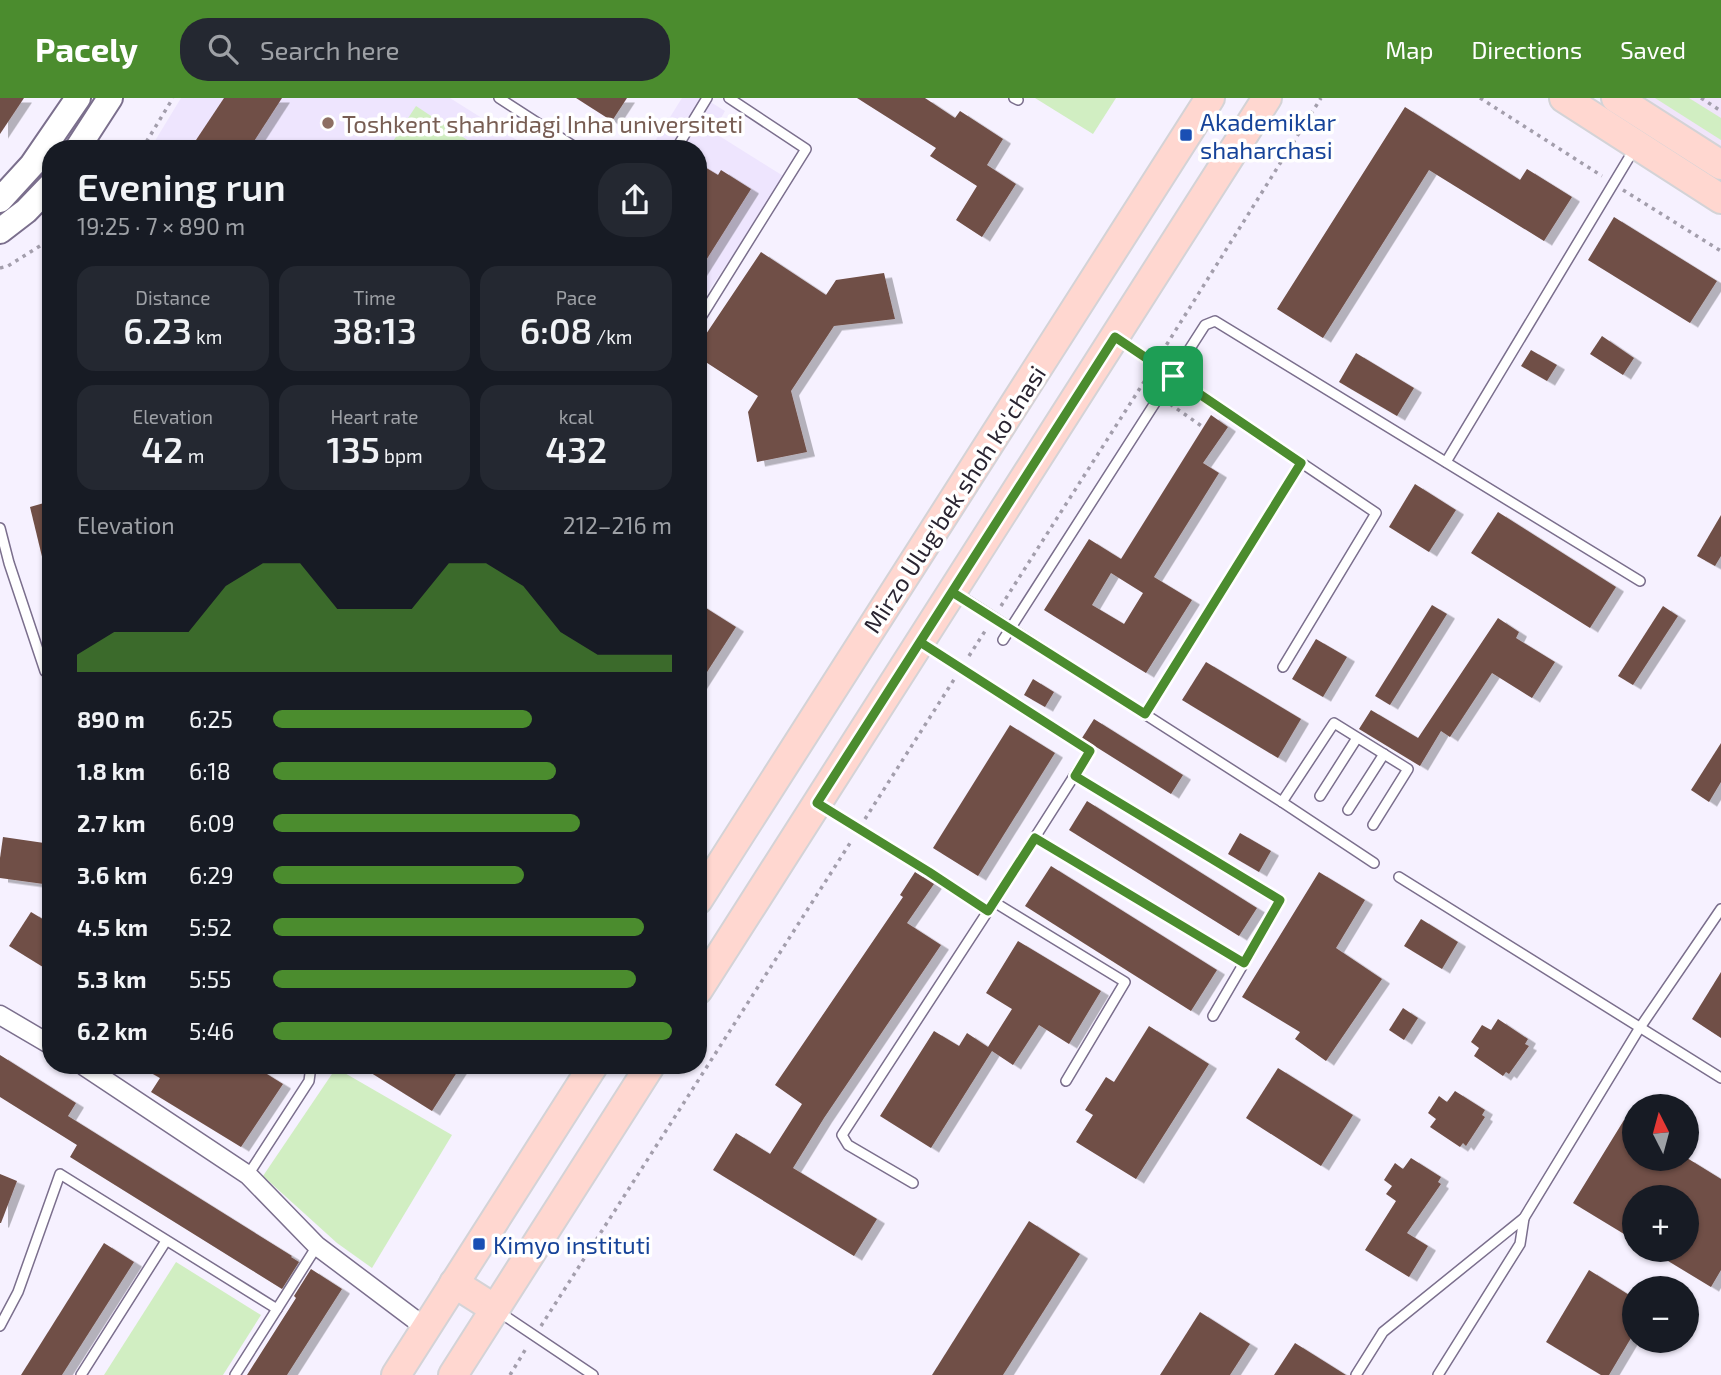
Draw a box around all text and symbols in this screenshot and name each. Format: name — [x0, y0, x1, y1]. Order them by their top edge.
search box — [180, 18, 670, 81]
text: Pacely — [35, 29, 138, 69]
icon: search — [204, 30, 242, 68]
text: Search here — [260, 34, 400, 65]
text: Map — [1385, 35, 1433, 64]
text: Directions — [1471, 35, 1582, 64]
text: Saved — [1620, 35, 1686, 64]
place label: Akademiklar shaharchasi — [1200, 107, 1336, 164]
place label: Toshkent shahridagi Inha universiteti — [342, 109, 743, 138]
marker: Toshkent shahridagi Inha universiteti — [320, 115, 336, 131]
marker: Akademiklar shaharchasi — [1178, 127, 1194, 143]
text: Evening run — [77, 163, 286, 209]
button: share — [598, 163, 672, 237]
text: 19:25 · 7 × 890 m — [77, 212, 245, 240]
text: Distance — [135, 286, 210, 309]
text: Time — [353, 286, 396, 309]
text: Pace — [556, 286, 597, 309]
text: 6.23 — [123, 309, 192, 351]
text: 38:13 — [332, 309, 417, 351]
text: 6:08 — [520, 309, 592, 351]
text: km — [192, 325, 222, 348]
text: /km — [592, 325, 633, 348]
pin — [1143, 346, 1203, 406]
icon: arrive — [1154, 357, 1192, 395]
street label: Mirzo Ulug'bek shoh ko'chasi — [857, 360, 1051, 638]
text: Elevation — [133, 405, 213, 428]
text: Heart rate — [331, 405, 418, 428]
text: kcal — [559, 405, 594, 428]
text: 42 — [141, 428, 183, 470]
text: 135 — [326, 428, 380, 470]
text: 432 — [545, 428, 607, 470]
text: m — [183, 444, 204, 467]
text: bpm — [380, 444, 423, 467]
text: Elevation — [77, 511, 175, 539]
text: 212–216 m — [563, 511, 672, 539]
text: 890 m — [77, 705, 145, 733]
text: 6:25 — [189, 705, 233, 733]
text: 1.8 km — [77, 757, 145, 785]
text: 6:18 — [189, 757, 231, 785]
text: 2.7 km — [77, 809, 145, 837]
text: 6:09 — [189, 809, 235, 837]
text: 3.6 km — [77, 861, 147, 889]
text: 6:29 — [189, 861, 234, 889]
text: 4.5 km — [77, 913, 148, 941]
text: 5:52 — [189, 913, 232, 941]
text: 5.3 km — [77, 965, 146, 993]
text: 5:55 — [189, 965, 231, 993]
text: 6.2 km — [77, 1017, 148, 1045]
text: 5:46 — [189, 1017, 234, 1045]
north arrow — [1622, 1094, 1699, 1171]
map controls — [1622, 1094, 1699, 1353]
button: + — [1622, 1185, 1699, 1262]
place label: Kimyo instituti — [493, 1230, 651, 1259]
marker: Kimyo instituti — [471, 1236, 487, 1252]
button: − — [1622, 1276, 1699, 1353]

